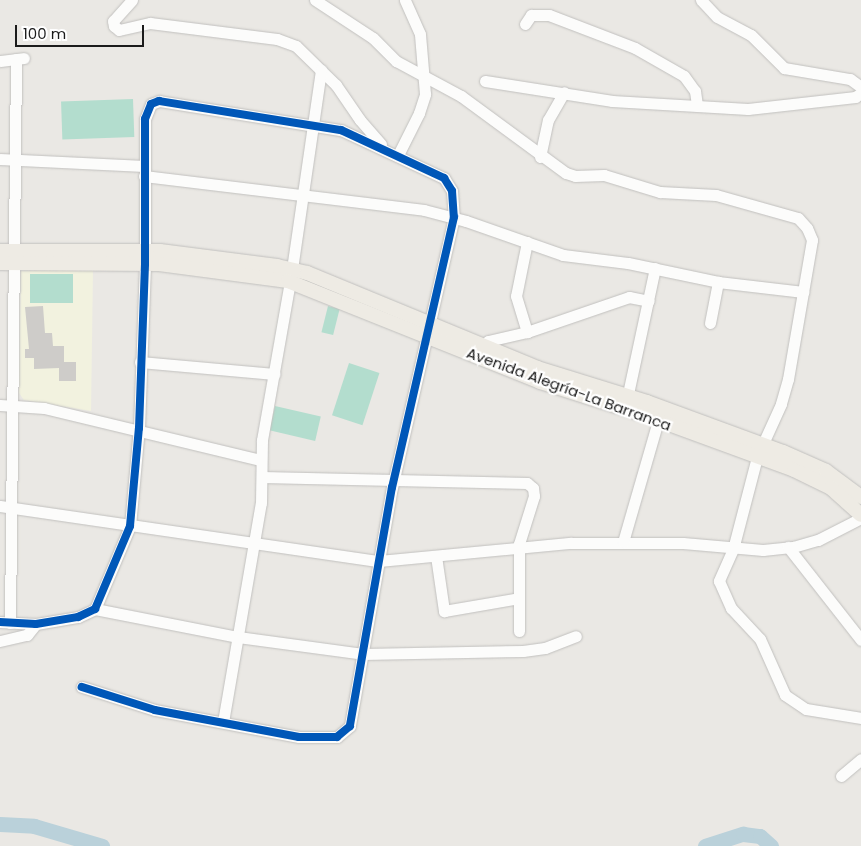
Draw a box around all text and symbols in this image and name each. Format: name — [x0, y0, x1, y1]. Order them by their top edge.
scale bar — [18, 15, 146, 47]
text: 100 m — [23, 23, 66, 44]
street label: Avenida Alegría-La Barranca — [464, 344, 674, 434]

